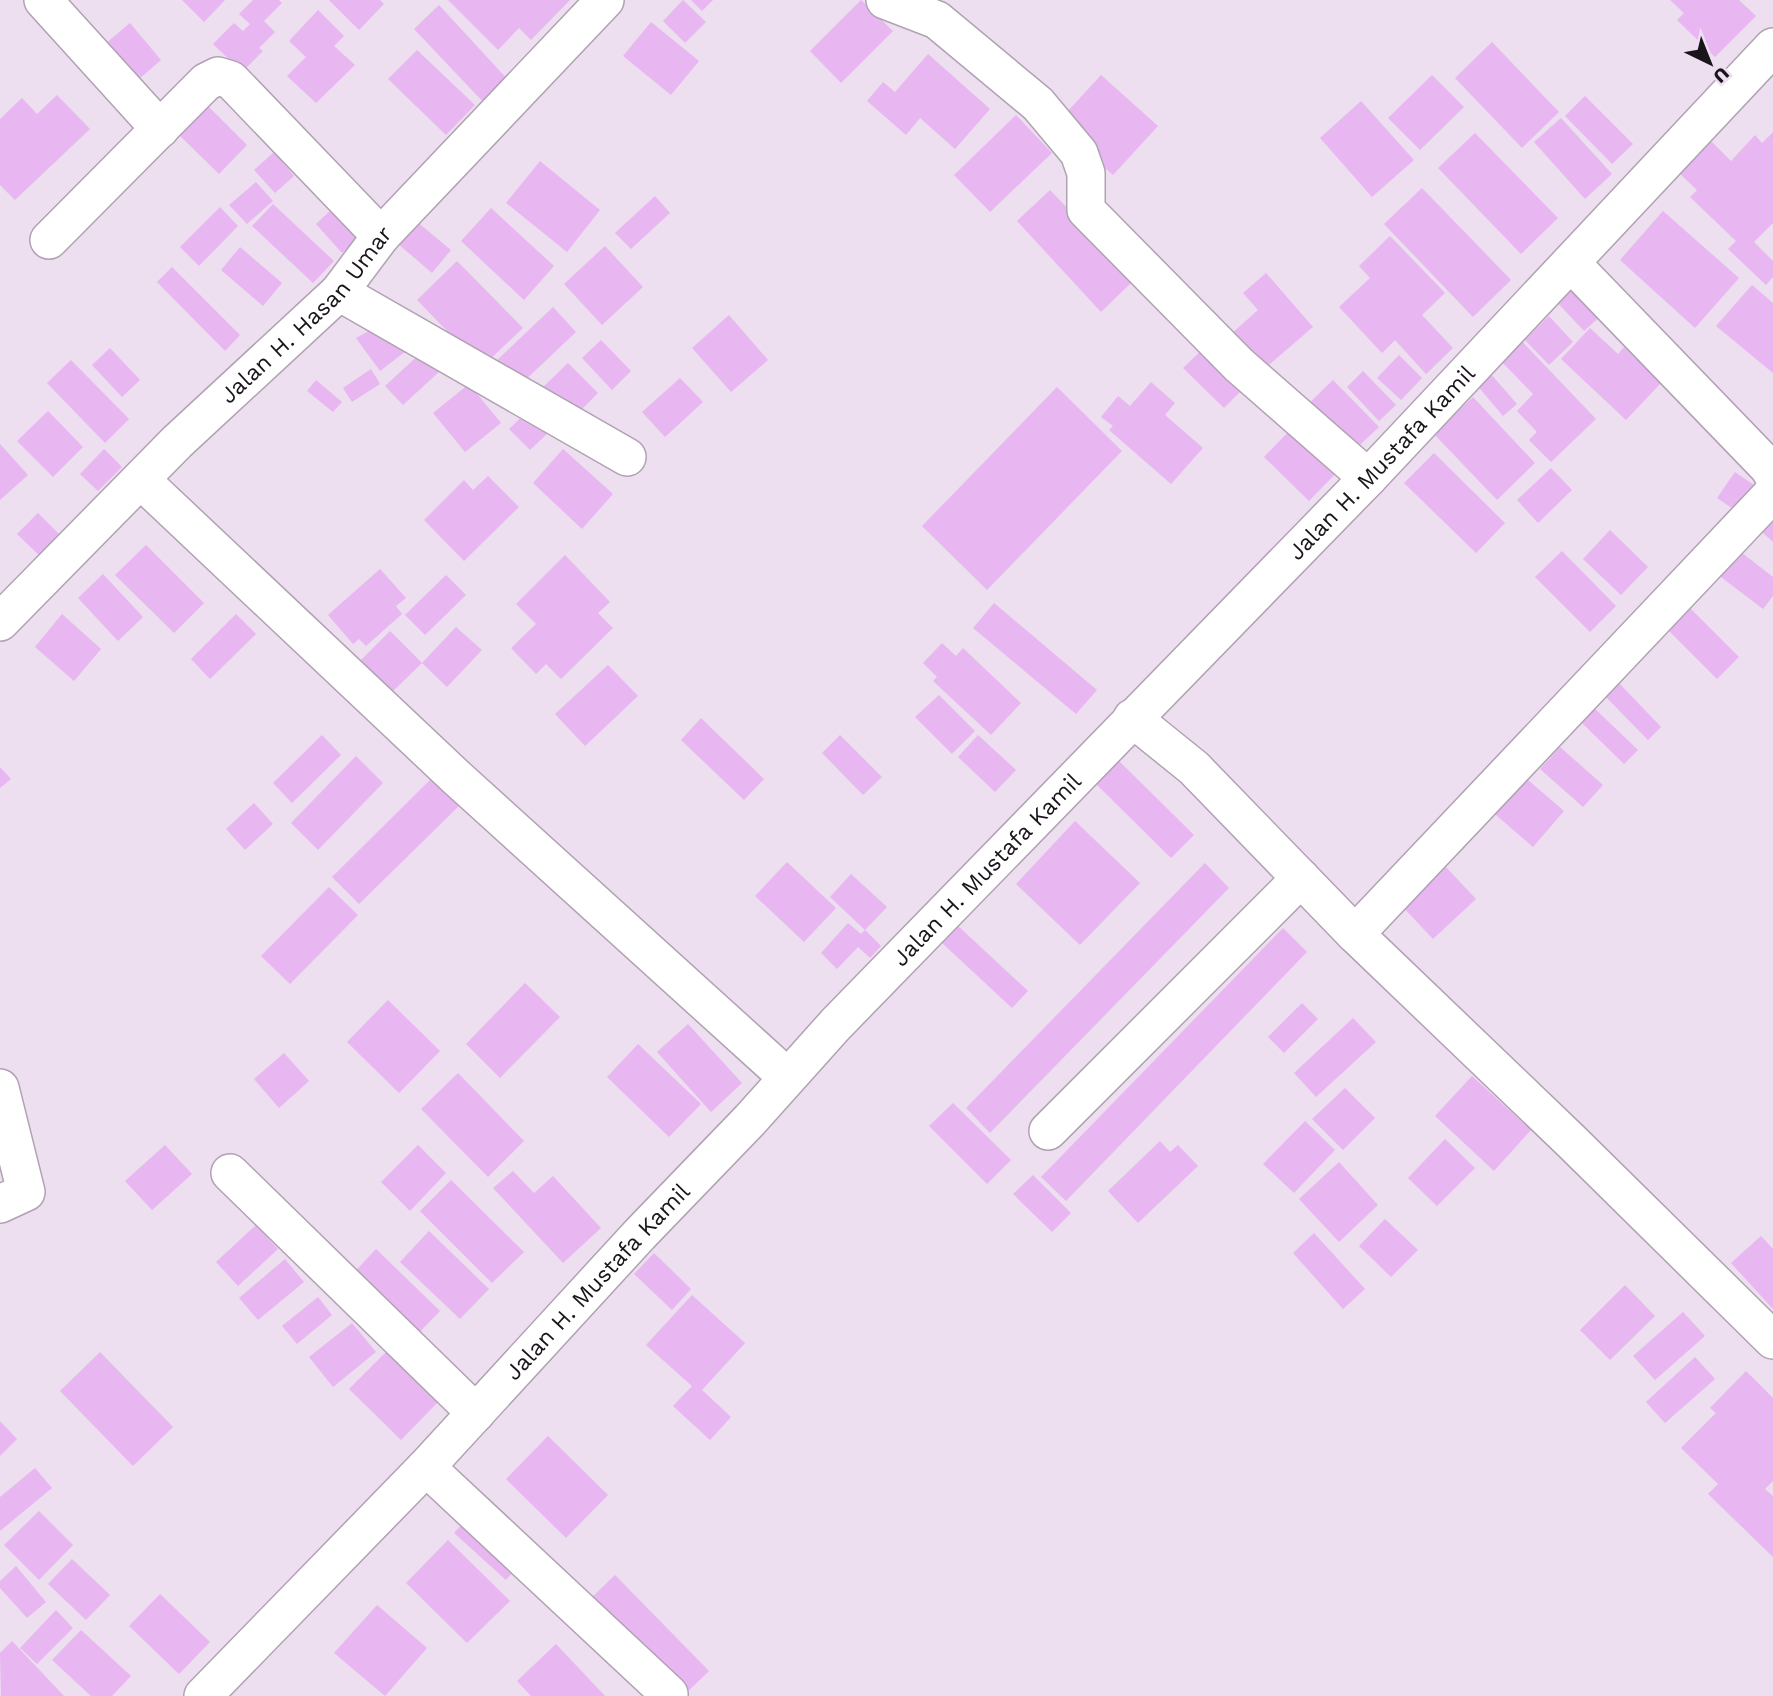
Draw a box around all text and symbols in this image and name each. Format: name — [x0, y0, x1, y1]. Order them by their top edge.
north arrow — [1675, 28, 1745, 98]
text: U — [1708, 62, 1734, 88]
street label: Jalan H. Hasan Umar — [215, 221, 397, 409]
street label: Jalan H. Mustafa Kamil — [1283, 360, 1481, 566]
street label: Jalan H. Mustafa Kamil — [887, 768, 1087, 972]
street label: Jalan H. Mustafa Kamil — [500, 1178, 695, 1386]

